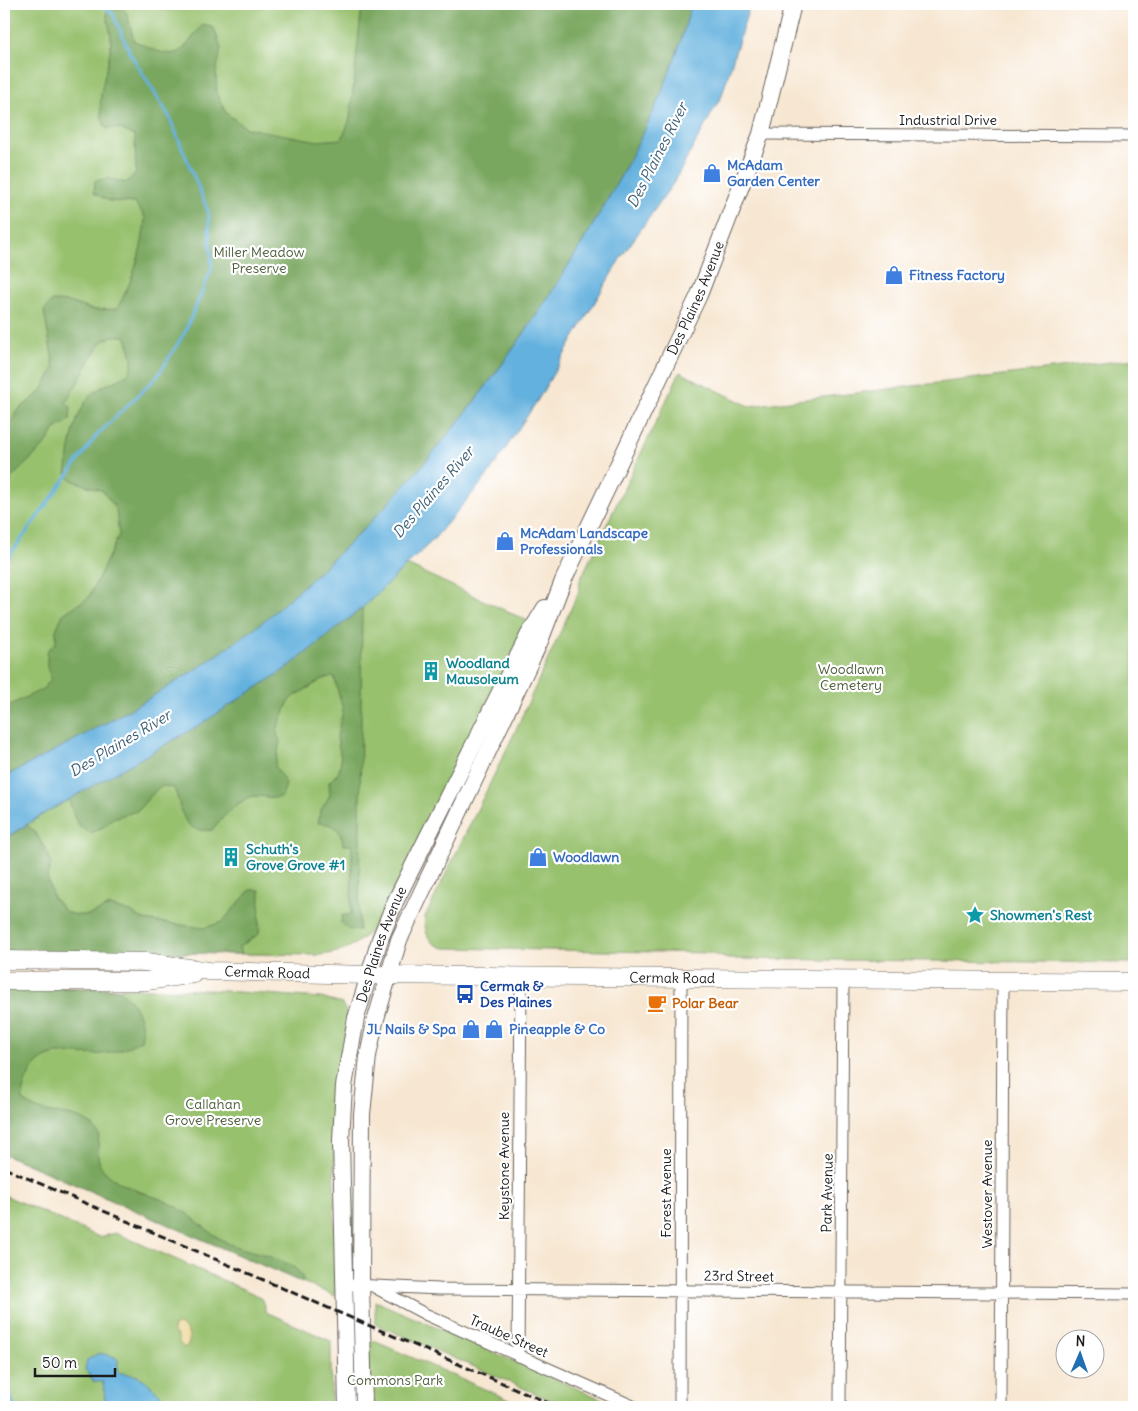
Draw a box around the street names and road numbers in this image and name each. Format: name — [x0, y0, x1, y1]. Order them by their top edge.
street label: Industrial Drive — [899, 111, 997, 129]
street label: Des Plaines Avenue — [663, 238, 728, 358]
street label: Des Plaines Avenue — [352, 883, 410, 1005]
street label: Cermak Road — [224, 962, 310, 983]
street label: Cermak Road — [629, 968, 715, 987]
street label: Keystone Avenue — [495, 1112, 513, 1220]
street label: Westover Avenue — [978, 1139, 996, 1249]
street label: Forest Avenue — [657, 1148, 675, 1238]
street label: Park Avenue — [817, 1153, 837, 1233]
street label: 23rd Street — [704, 1266, 774, 1286]
street label: Traube Street — [467, 1311, 551, 1361]

